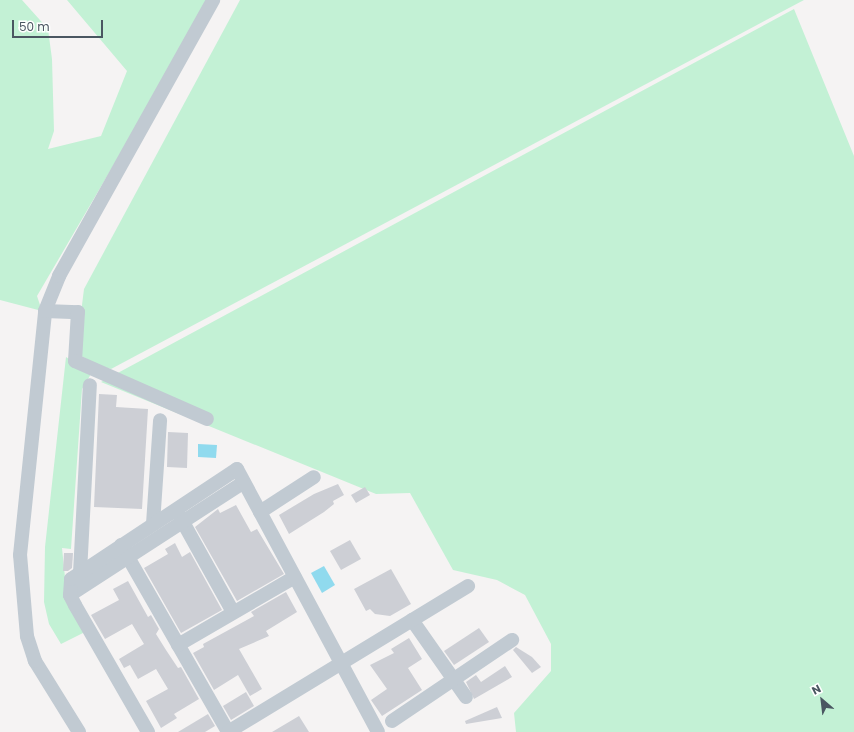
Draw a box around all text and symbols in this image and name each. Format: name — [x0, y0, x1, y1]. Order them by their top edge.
scale bar — [14, 12, 105, 38]
text: 50 m — [19, 18, 50, 35]
north arrow — [802, 680, 842, 720]
text: N — [809, 680, 824, 698]

